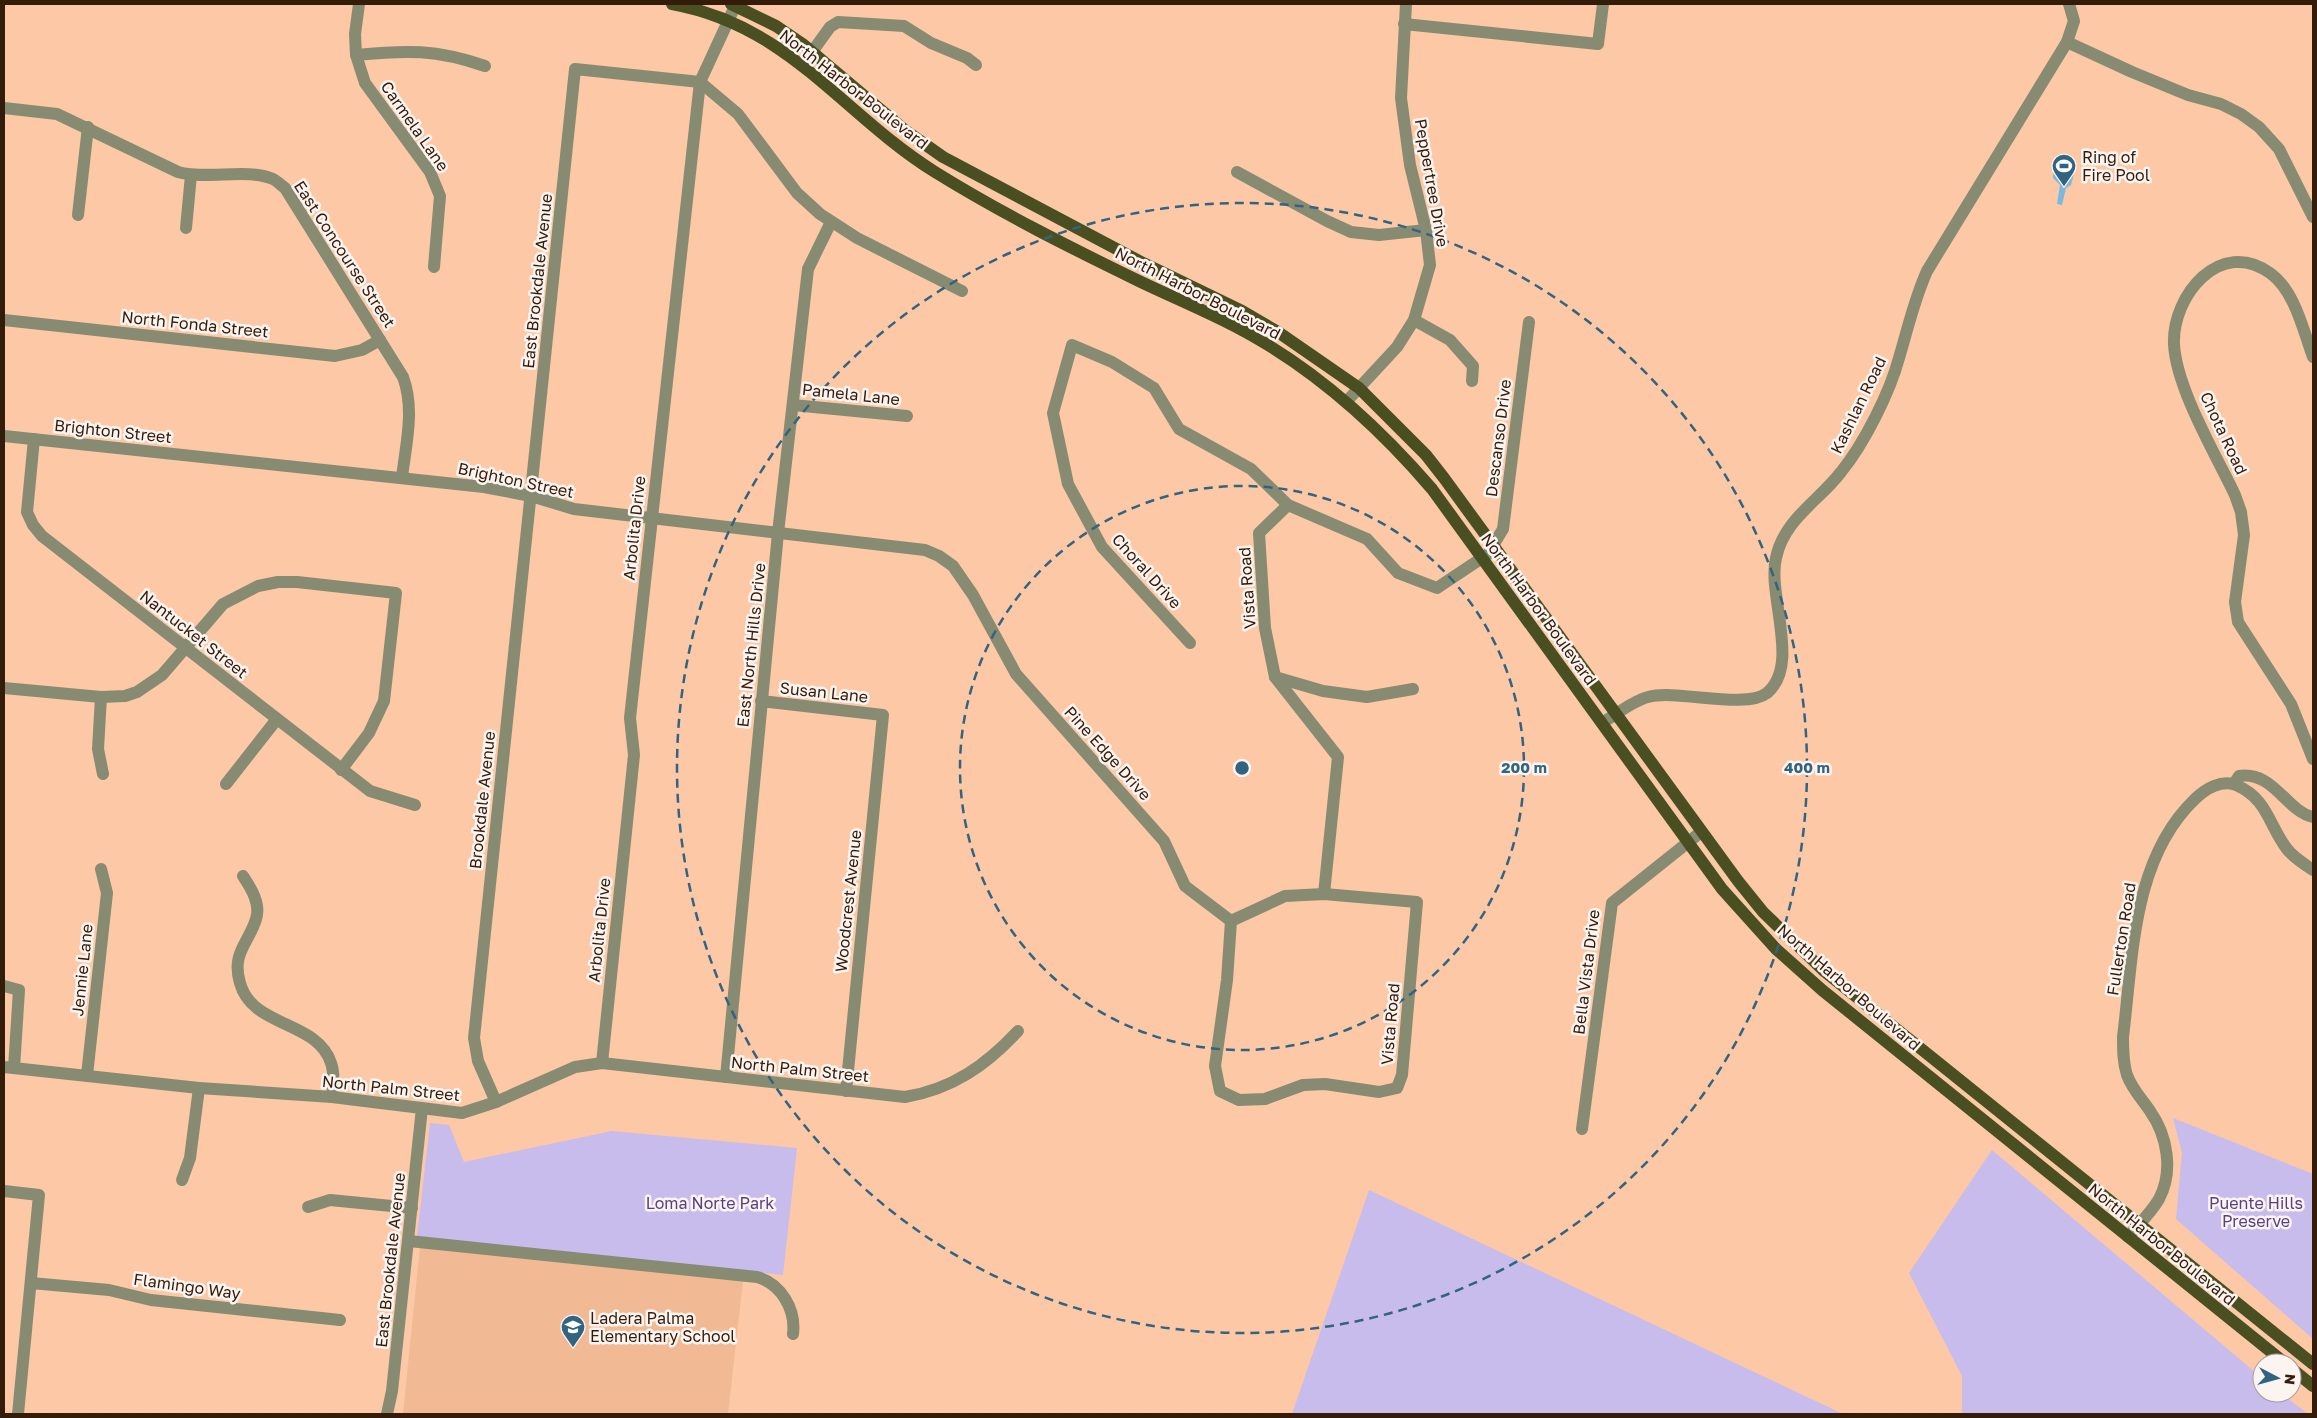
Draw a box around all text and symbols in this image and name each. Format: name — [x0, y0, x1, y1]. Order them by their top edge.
street label: North Harbor Boulevard — [776, 25, 932, 153]
street label: Carmela Lane — [377, 77, 453, 175]
street label: Peppertree Drive — [1411, 117, 1453, 249]
place label: Ring of Fire Pool — [2082, 147, 2150, 185]
sports icon: Ring of Fire Pool — [2051, 153, 2077, 187]
street label: East Concourse Street — [290, 177, 400, 331]
street label: East Brookdale Avenue — [518, 193, 556, 369]
street label: North Harbor Boulevard — [1112, 243, 1284, 343]
street label: North Fonda Street — [121, 306, 269, 342]
street label: Kashlan Road — [1826, 353, 1890, 457]
street label: Descanso Drive — [1481, 378, 1515, 498]
street label: Pamela Lane — [801, 379, 901, 409]
street label: Chota Road — [2196, 388, 2252, 478]
street label: Brighton Street — [53, 415, 173, 447]
street label: Brighton Street — [456, 458, 576, 502]
street label: Arbolita Drive — [619, 475, 649, 581]
street label: Choral Drive — [1108, 529, 1186, 613]
street label: North Harbor Boulevard — [1477, 529, 1601, 689]
street label: Vista Road — [1234, 546, 1260, 630]
street label: East North Hills Drive — [732, 562, 770, 728]
street label: Nantucket Street — [136, 586, 252, 682]
street label: Susan Lane — [779, 677, 869, 707]
street label: Pine Edge Drive — [1060, 702, 1156, 804]
street label: Brookdale Avenue — [465, 730, 499, 870]
text: 200 m — [1501, 758, 1547, 776]
text: 400 m — [1784, 758, 1830, 776]
centre of rings — [1233, 759, 1251, 777]
street label: Woodcrest Avenue — [831, 829, 865, 973]
street label: Arbolita Drive — [584, 877, 614, 983]
street label: Fullerton Road — [2102, 881, 2140, 997]
street label: Bella Vista Drive — [1568, 908, 1604, 1036]
street label: North Harbor Boulevard — [1773, 919, 1925, 1055]
street label: Jennie Lane — [67, 923, 97, 1017]
street label: Vista Road — [1376, 982, 1404, 1066]
street label: North Palm Street — [730, 1052, 870, 1086]
street label: North Palm Street — [321, 1071, 461, 1105]
street label: East Brookdale Avenue — [371, 1172, 409, 1348]
street label: North Harbor Boulevard — [2085, 1179, 2239, 1309]
park label: Loma Norte Park — [646, 1193, 774, 1213]
park label: Puente Hills Preserve — [2209, 1193, 2303, 1231]
street label: Flamingo Way — [132, 1269, 242, 1303]
place label: Ladera Palma Elementary School — [590, 1308, 735, 1346]
school or university icon: Ladera Palma Elementary School — [560, 1314, 586, 1348]
north arrow — [2252, 1353, 2302, 1403]
text: N — [2281, 1373, 2299, 1386]

